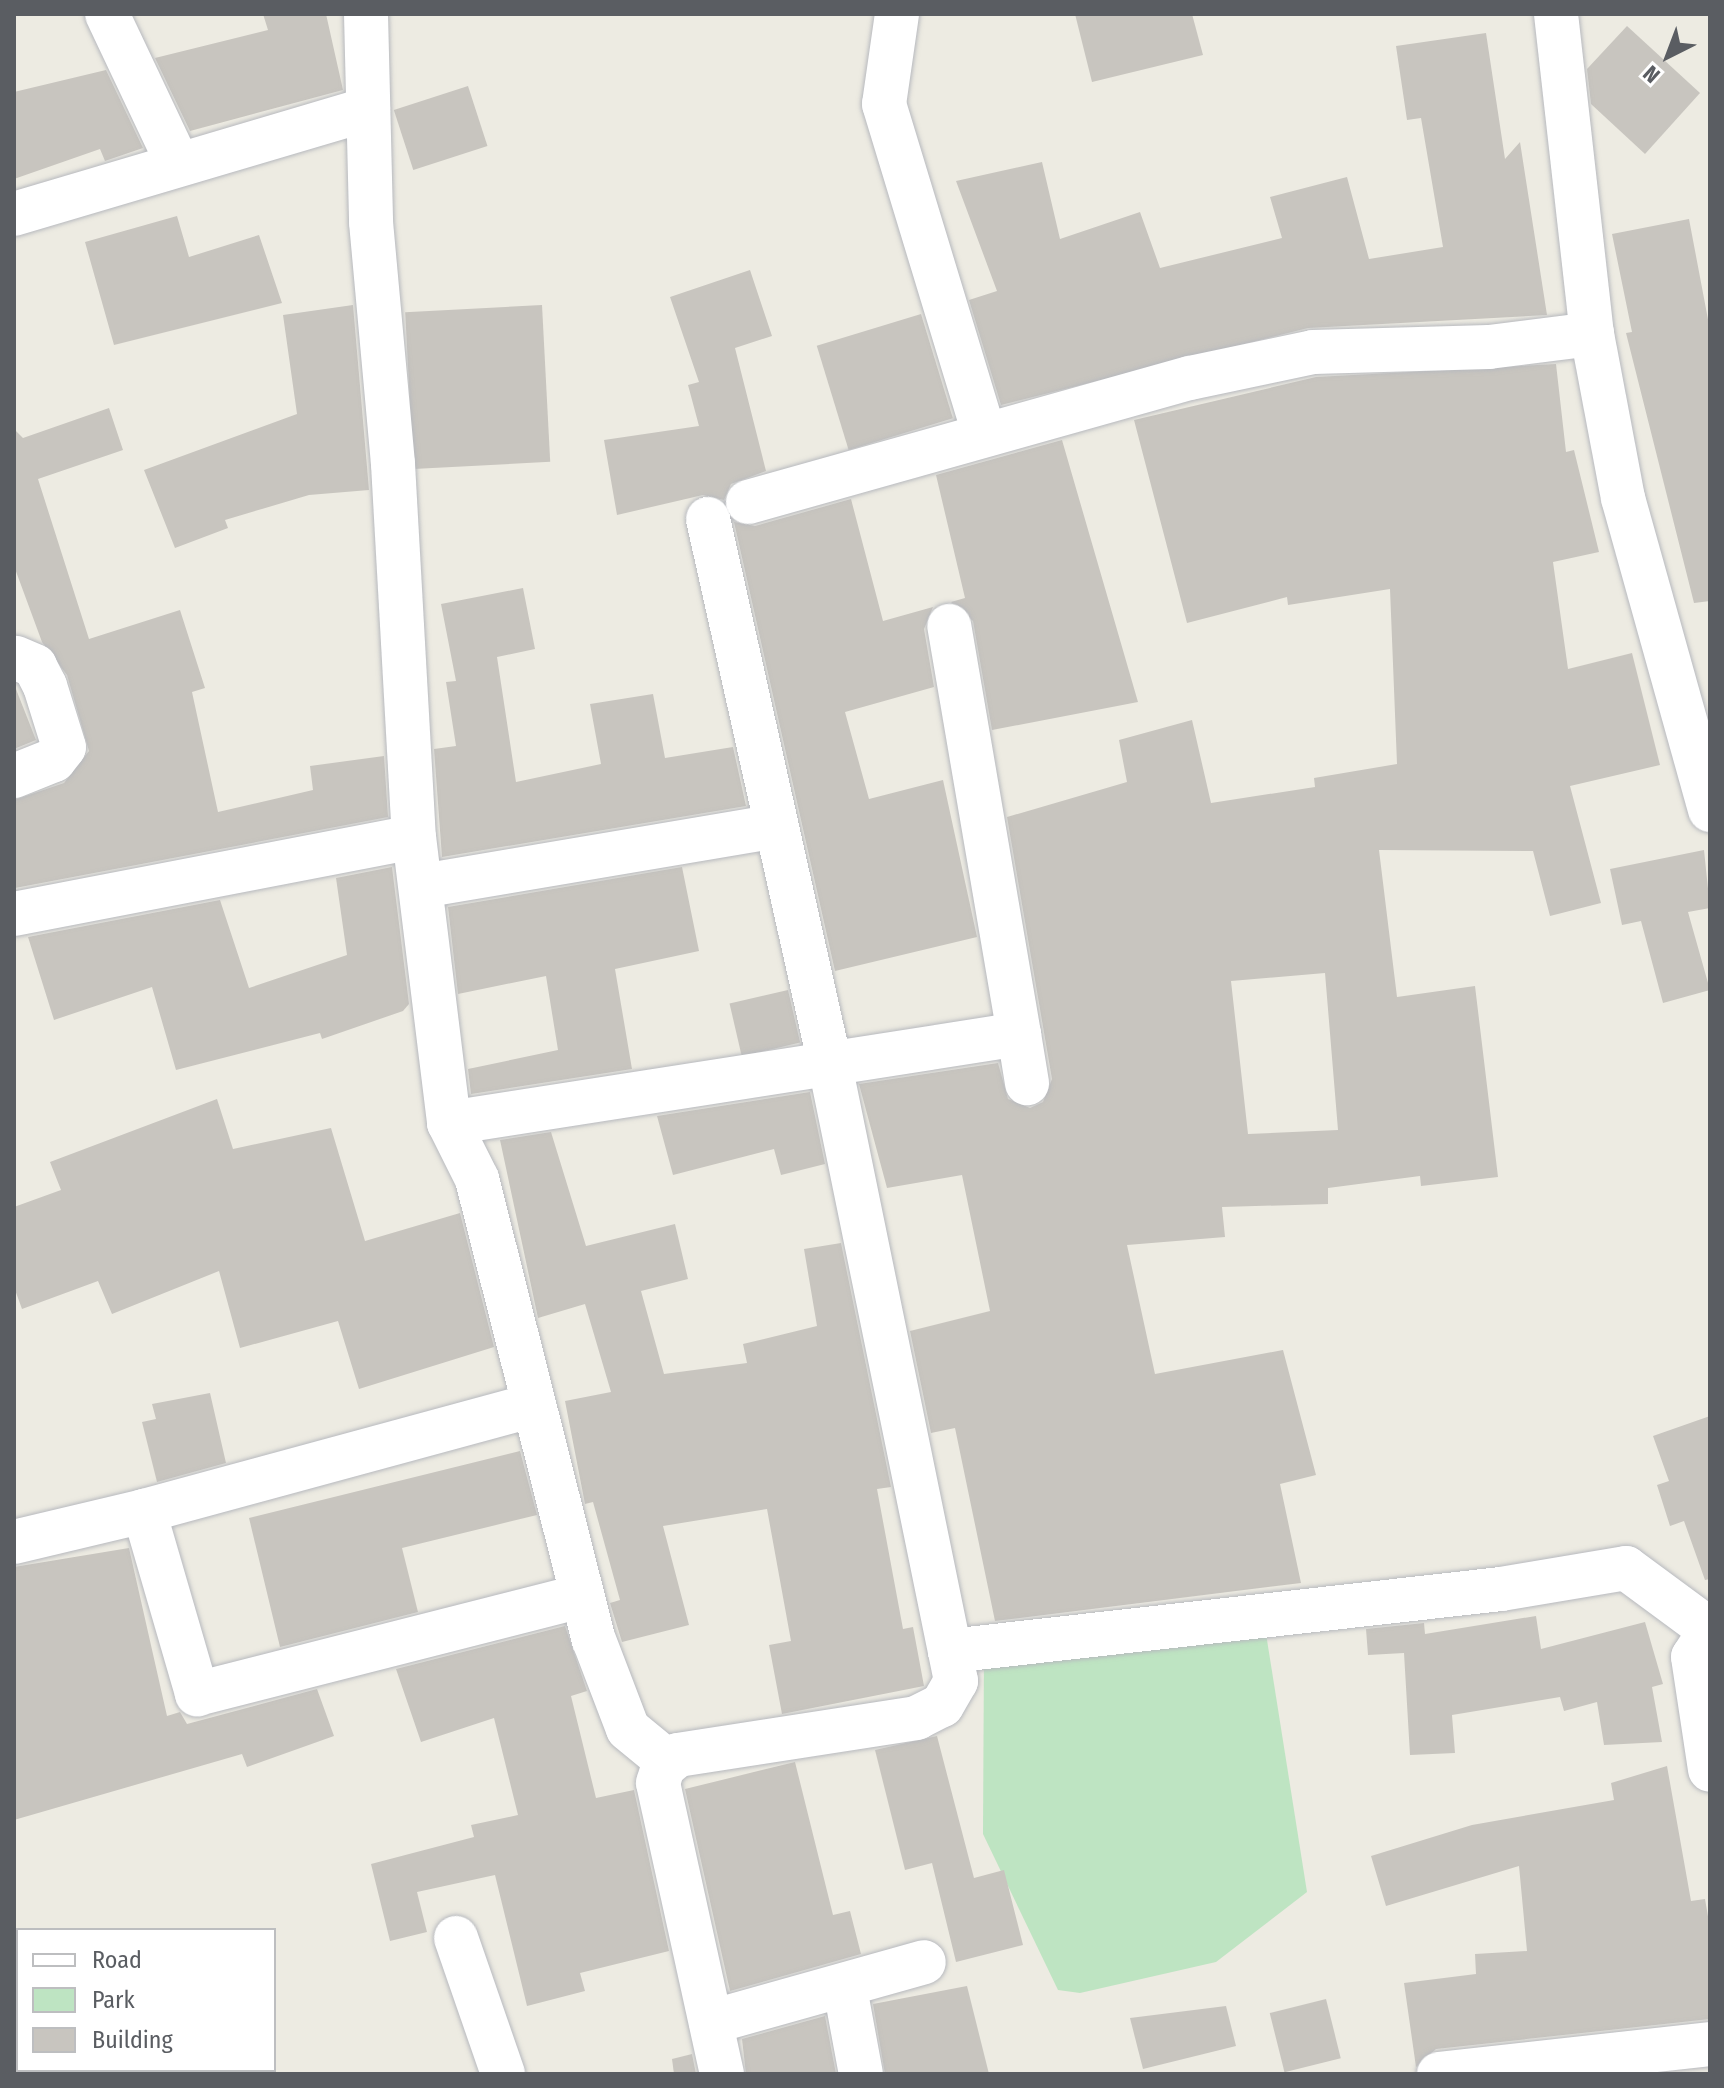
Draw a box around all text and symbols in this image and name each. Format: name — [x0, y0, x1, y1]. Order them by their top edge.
north arrow — [1628, 16, 1708, 96]
text: N — [1638, 60, 1666, 89]
legend — [16, 1928, 276, 2072]
text: Road — [92, 1946, 142, 1974]
text: Park — [92, 1986, 135, 2014]
text: Building — [92, 2026, 173, 2054]

